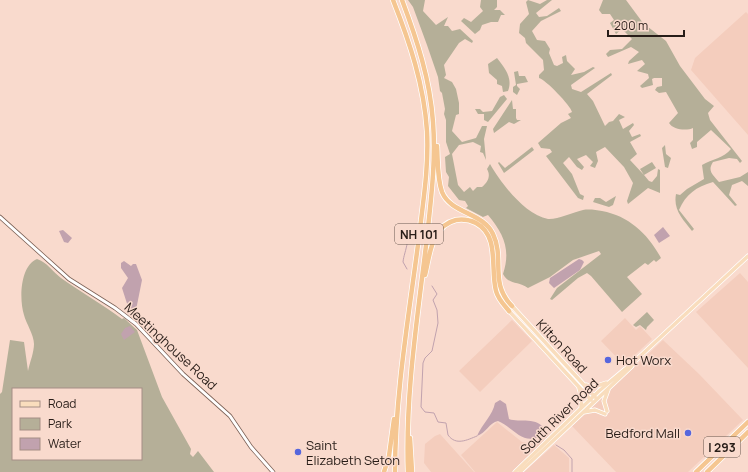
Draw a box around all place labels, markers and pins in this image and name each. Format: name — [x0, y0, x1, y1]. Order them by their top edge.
place label: Hot Worx — [616, 351, 671, 369]
marker: Hot Worx — [603, 355, 613, 365]
place label: Bedford Mall — [606, 424, 680, 442]
marker: Bedford Mall — [683, 428, 693, 438]
place label: Saint Elizabeth Seton — [306, 436, 400, 469]
marker: Saint Elizabeth Seton — [293, 447, 303, 457]

